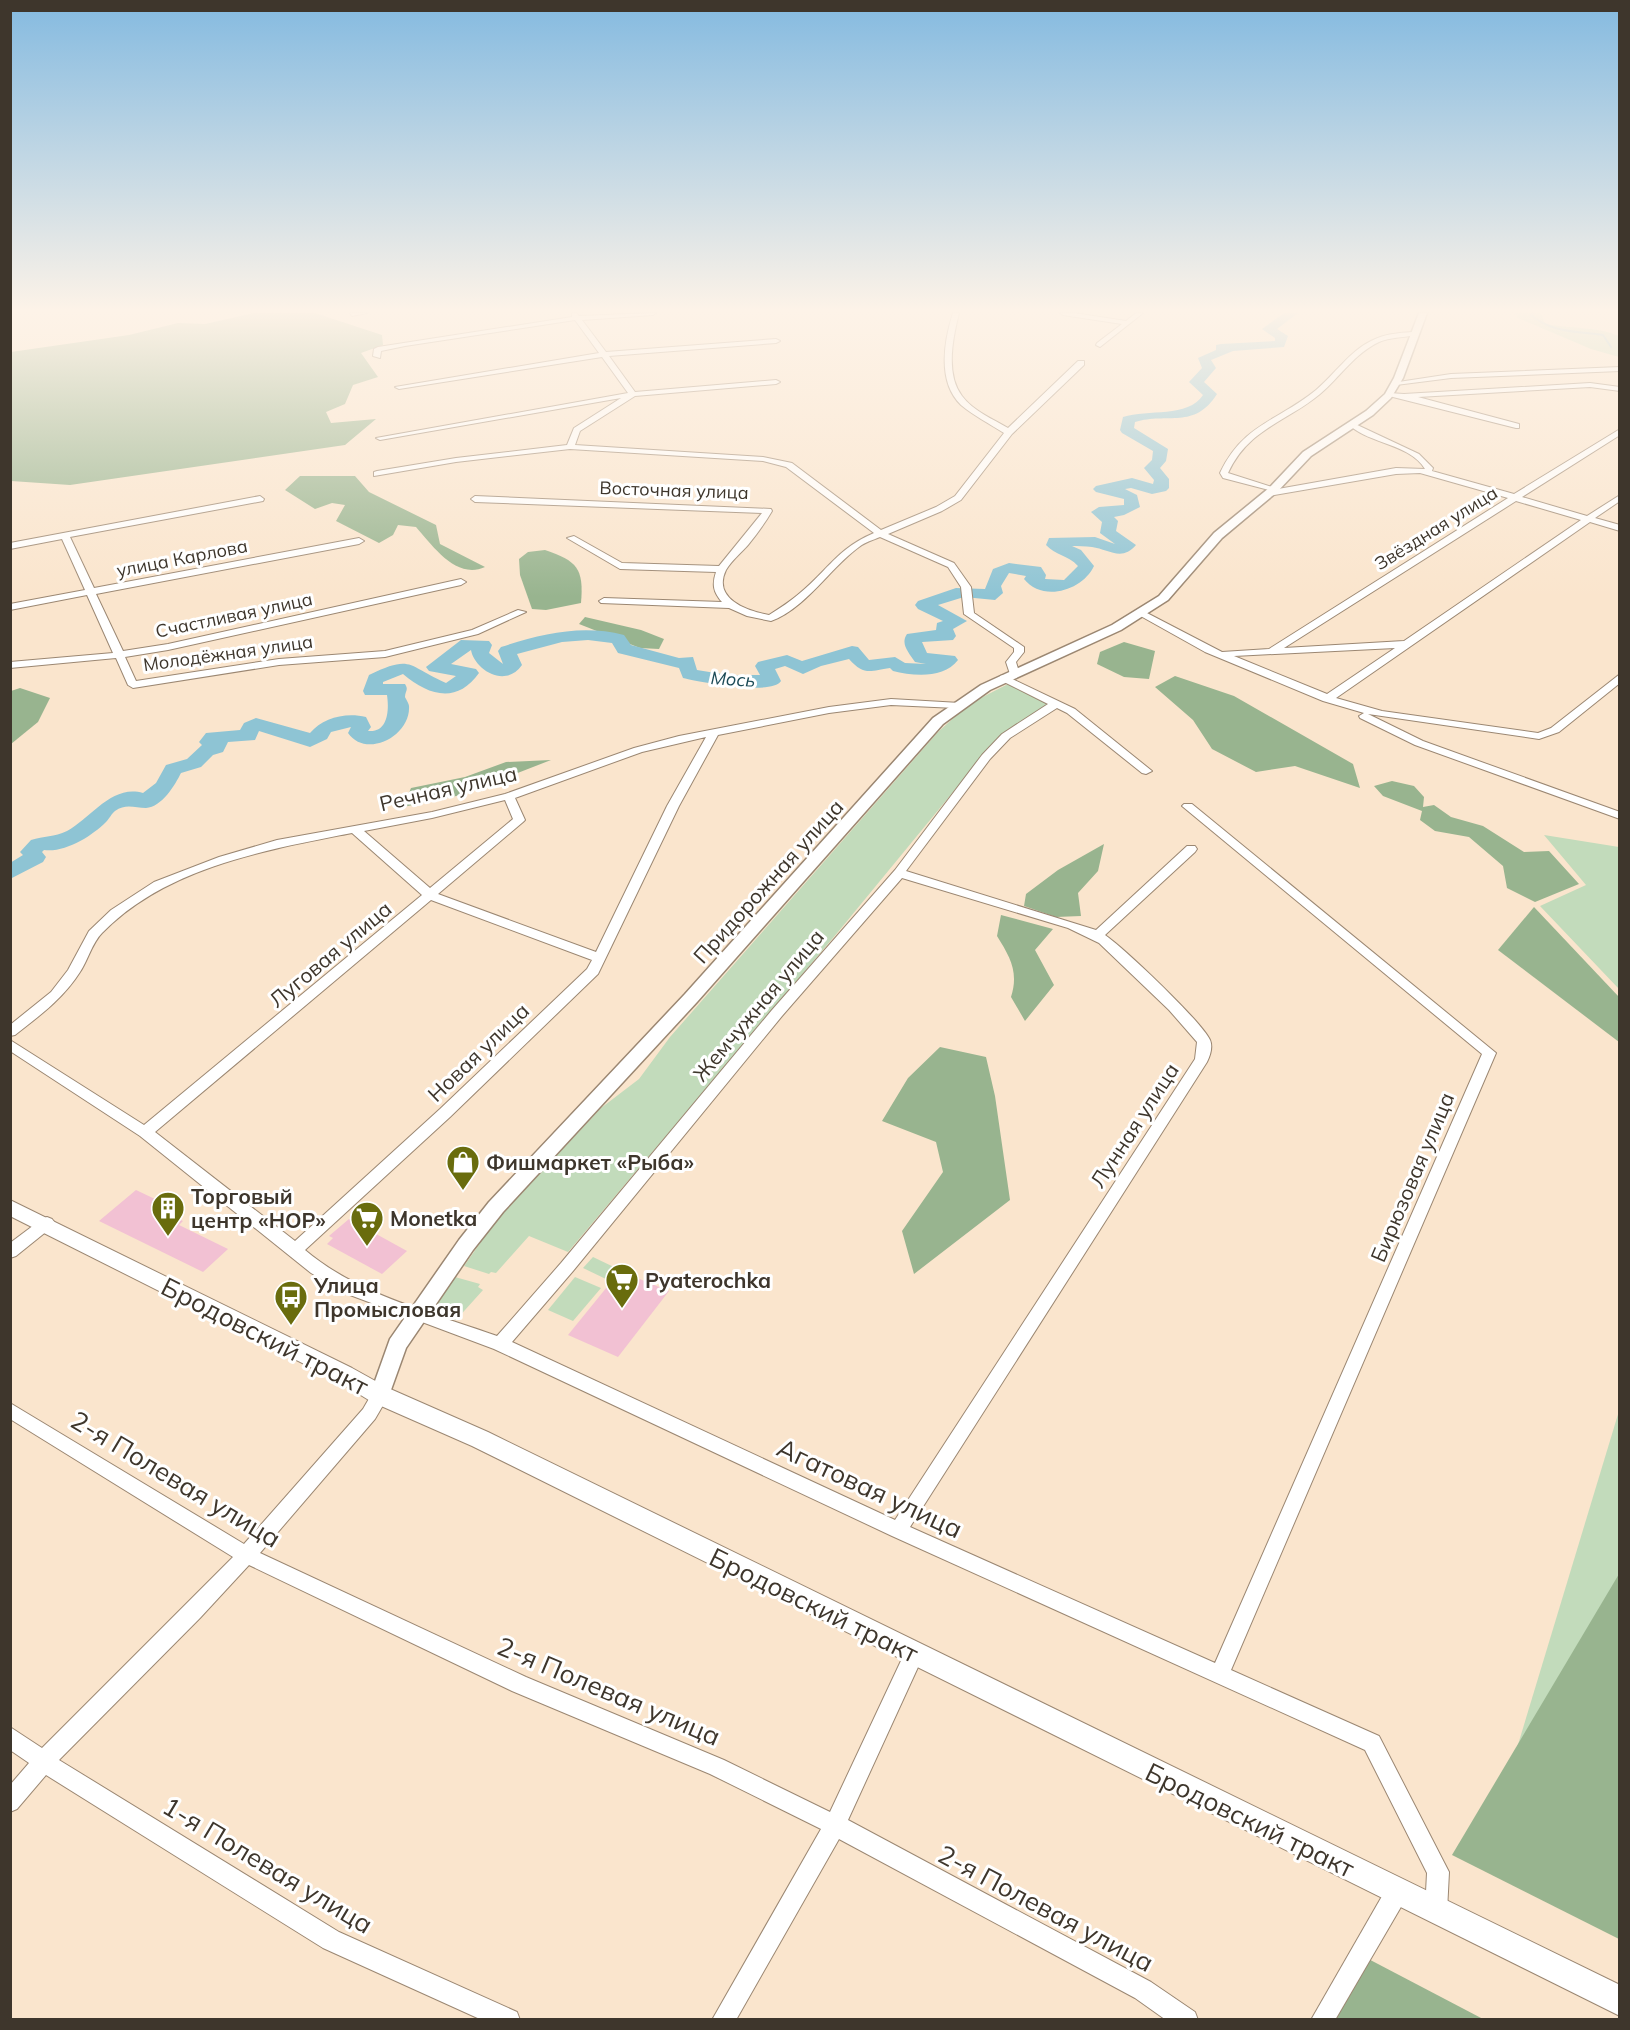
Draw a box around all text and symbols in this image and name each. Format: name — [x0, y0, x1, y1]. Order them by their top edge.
street label: Восточная улица — [599, 476, 749, 504]
street label: Звёздная улица — [1370, 481, 1502, 575]
street label: улица Карлова — [115, 534, 249, 582]
street label: Счастливая улица — [153, 587, 315, 643]
street label: Молодёжная улица — [142, 630, 314, 676]
water label: Мось — [710, 666, 756, 692]
street label: Речная улица — [377, 760, 519, 816]
street label: Придорожная улица — [687, 794, 849, 968]
street label: Луговая улица — [264, 895, 396, 1013]
street label: Жемчужная улица — [687, 924, 829, 1086]
street label: Новая улица — [422, 997, 534, 1107]
street label: Лунная улица — [1084, 1058, 1184, 1192]
street label: Бирюзовая улица — [1365, 1088, 1459, 1266]
shop icon: Фишмаркет «Рыба» — [445, 1144, 481, 1191]
place label: Фишмаркет «Рыба» — [486, 1149, 694, 1175]
place label: Торговый центр «НОР» — [191, 1183, 326, 1233]
building icon: Торговый центр «НОР» — [150, 1190, 186, 1237]
supermarket icon: Monetka — [349, 1200, 385, 1247]
place label: Monetka — [390, 1205, 477, 1231]
supermarket icon: Pyaterochka — [604, 1262, 640, 1309]
place label: Pyaterochka — [645, 1267, 771, 1293]
street label: Бродовский тракт — [156, 1269, 374, 1403]
place label: Улица Промысловая — [313, 1272, 461, 1322]
bus stop icon: Улица Промысловая — [273, 1279, 309, 1326]
street label: 2-я Полевая улица — [65, 1403, 287, 1555]
street label: Агатовая улица — [772, 1431, 968, 1545]
street label: Бродовский тракт — [704, 1540, 924, 1670]
street label: 2-я Полевая улица — [492, 1629, 726, 1753]
street label: Бродовский тракт — [1140, 1755, 1360, 1885]
street label: 1-я Полевая улица — [157, 1789, 379, 1941]
street label: 2-я Полевая улица — [933, 1837, 1159, 1979]

